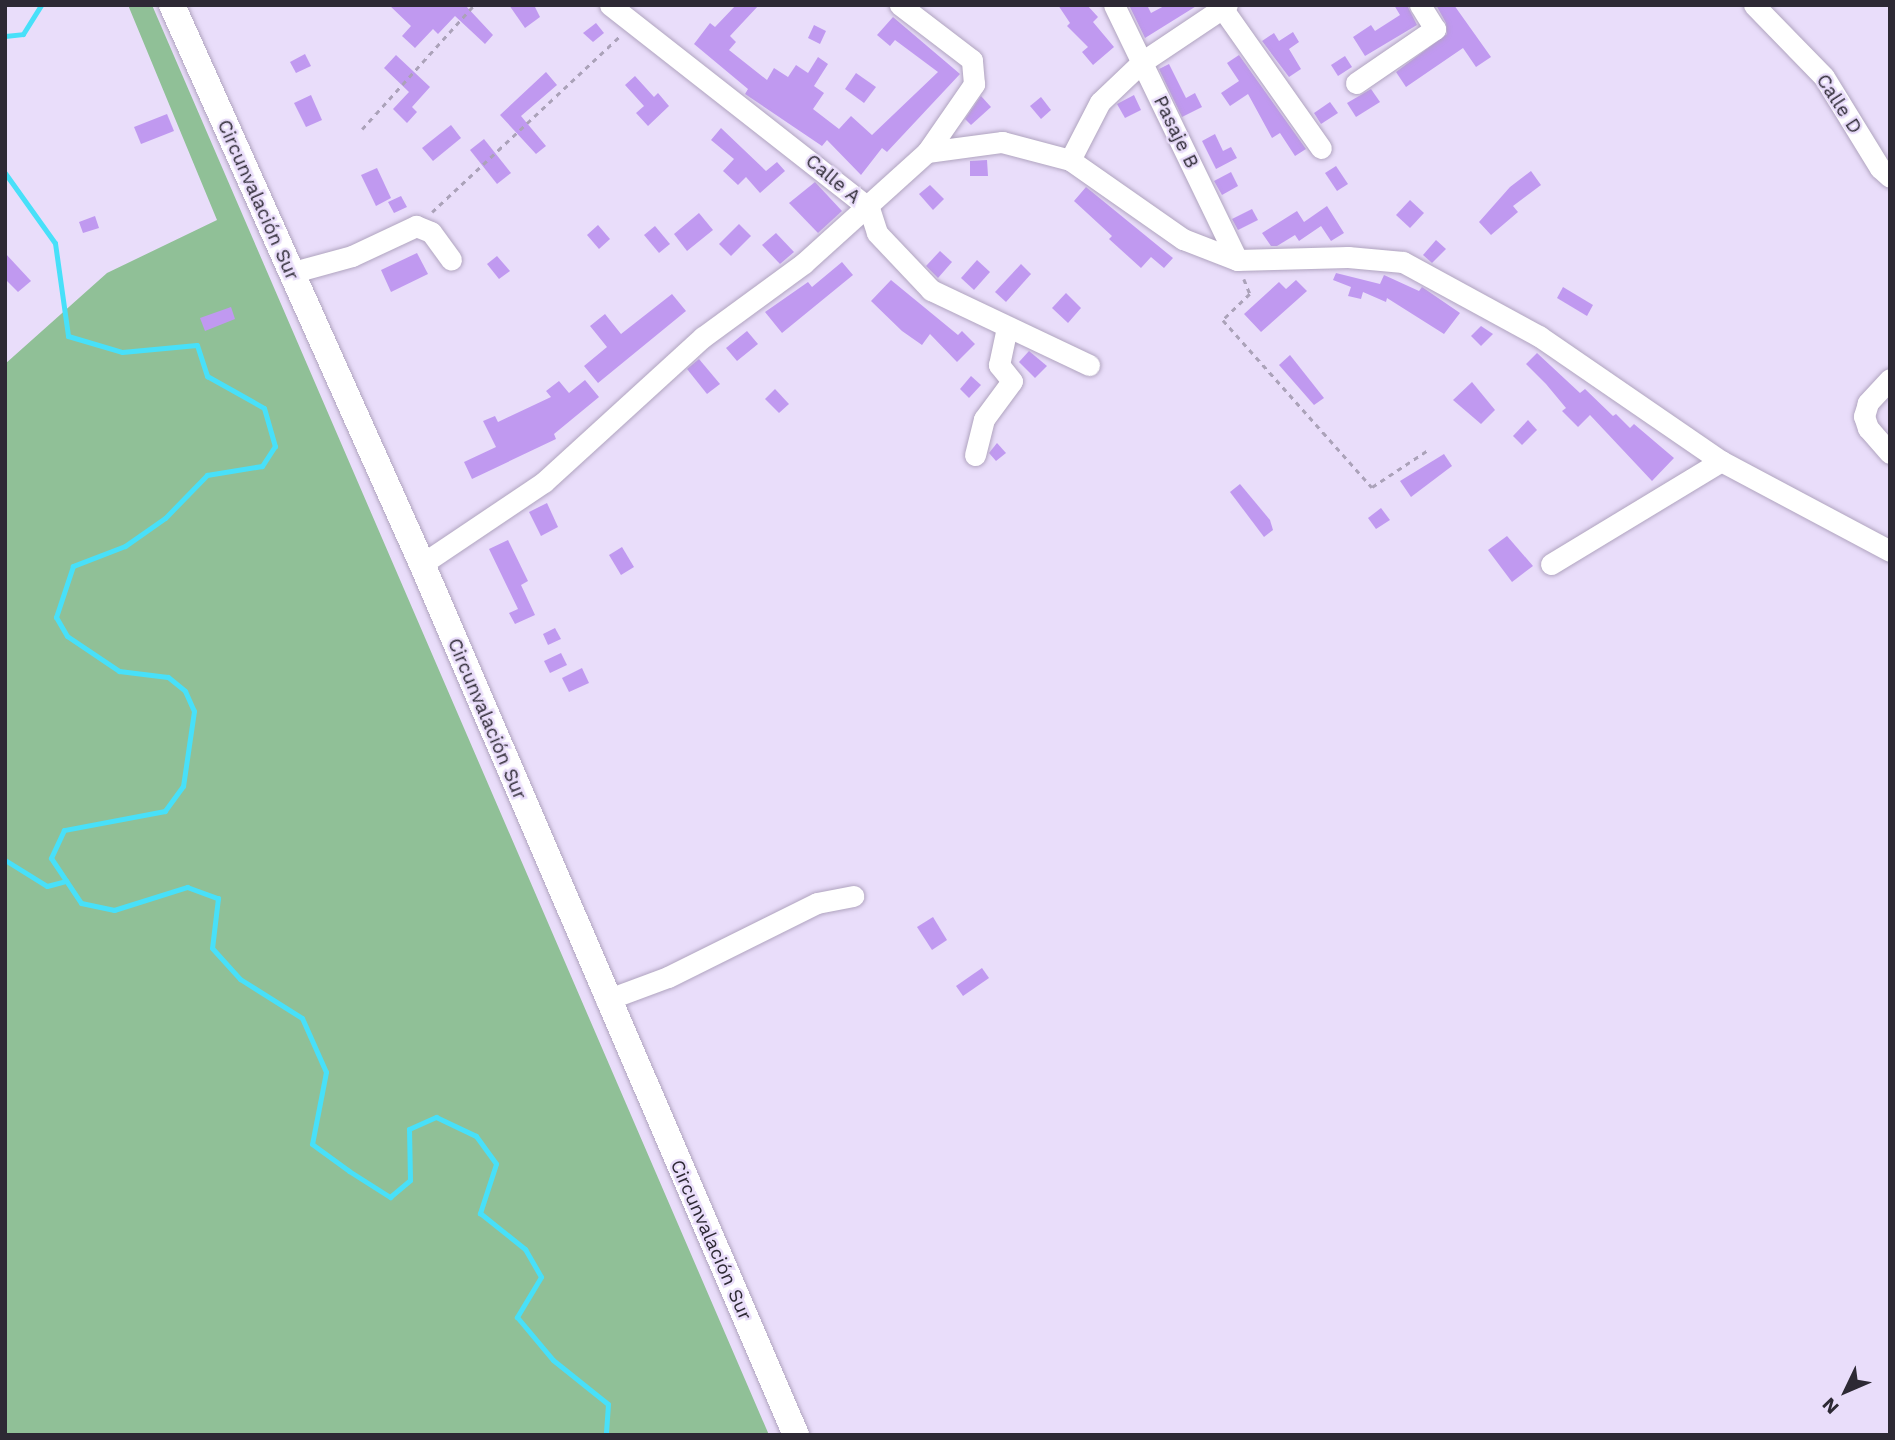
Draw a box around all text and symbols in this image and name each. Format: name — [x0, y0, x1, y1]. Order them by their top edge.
street label: Calle D — [1811, 70, 1867, 138]
street label: Pasaje B — [1149, 92, 1203, 172]
street label: Circunvalación Sur — [212, 116, 304, 284]
street label: Calle A — [801, 149, 865, 209]
street label: Circunvalación Sur — [443, 635, 531, 803]
street label: Circunvalación Sur — [665, 1156, 757, 1324]
north arrow — [1811, 1356, 1881, 1426]
text: N — [1817, 1393, 1844, 1419]

